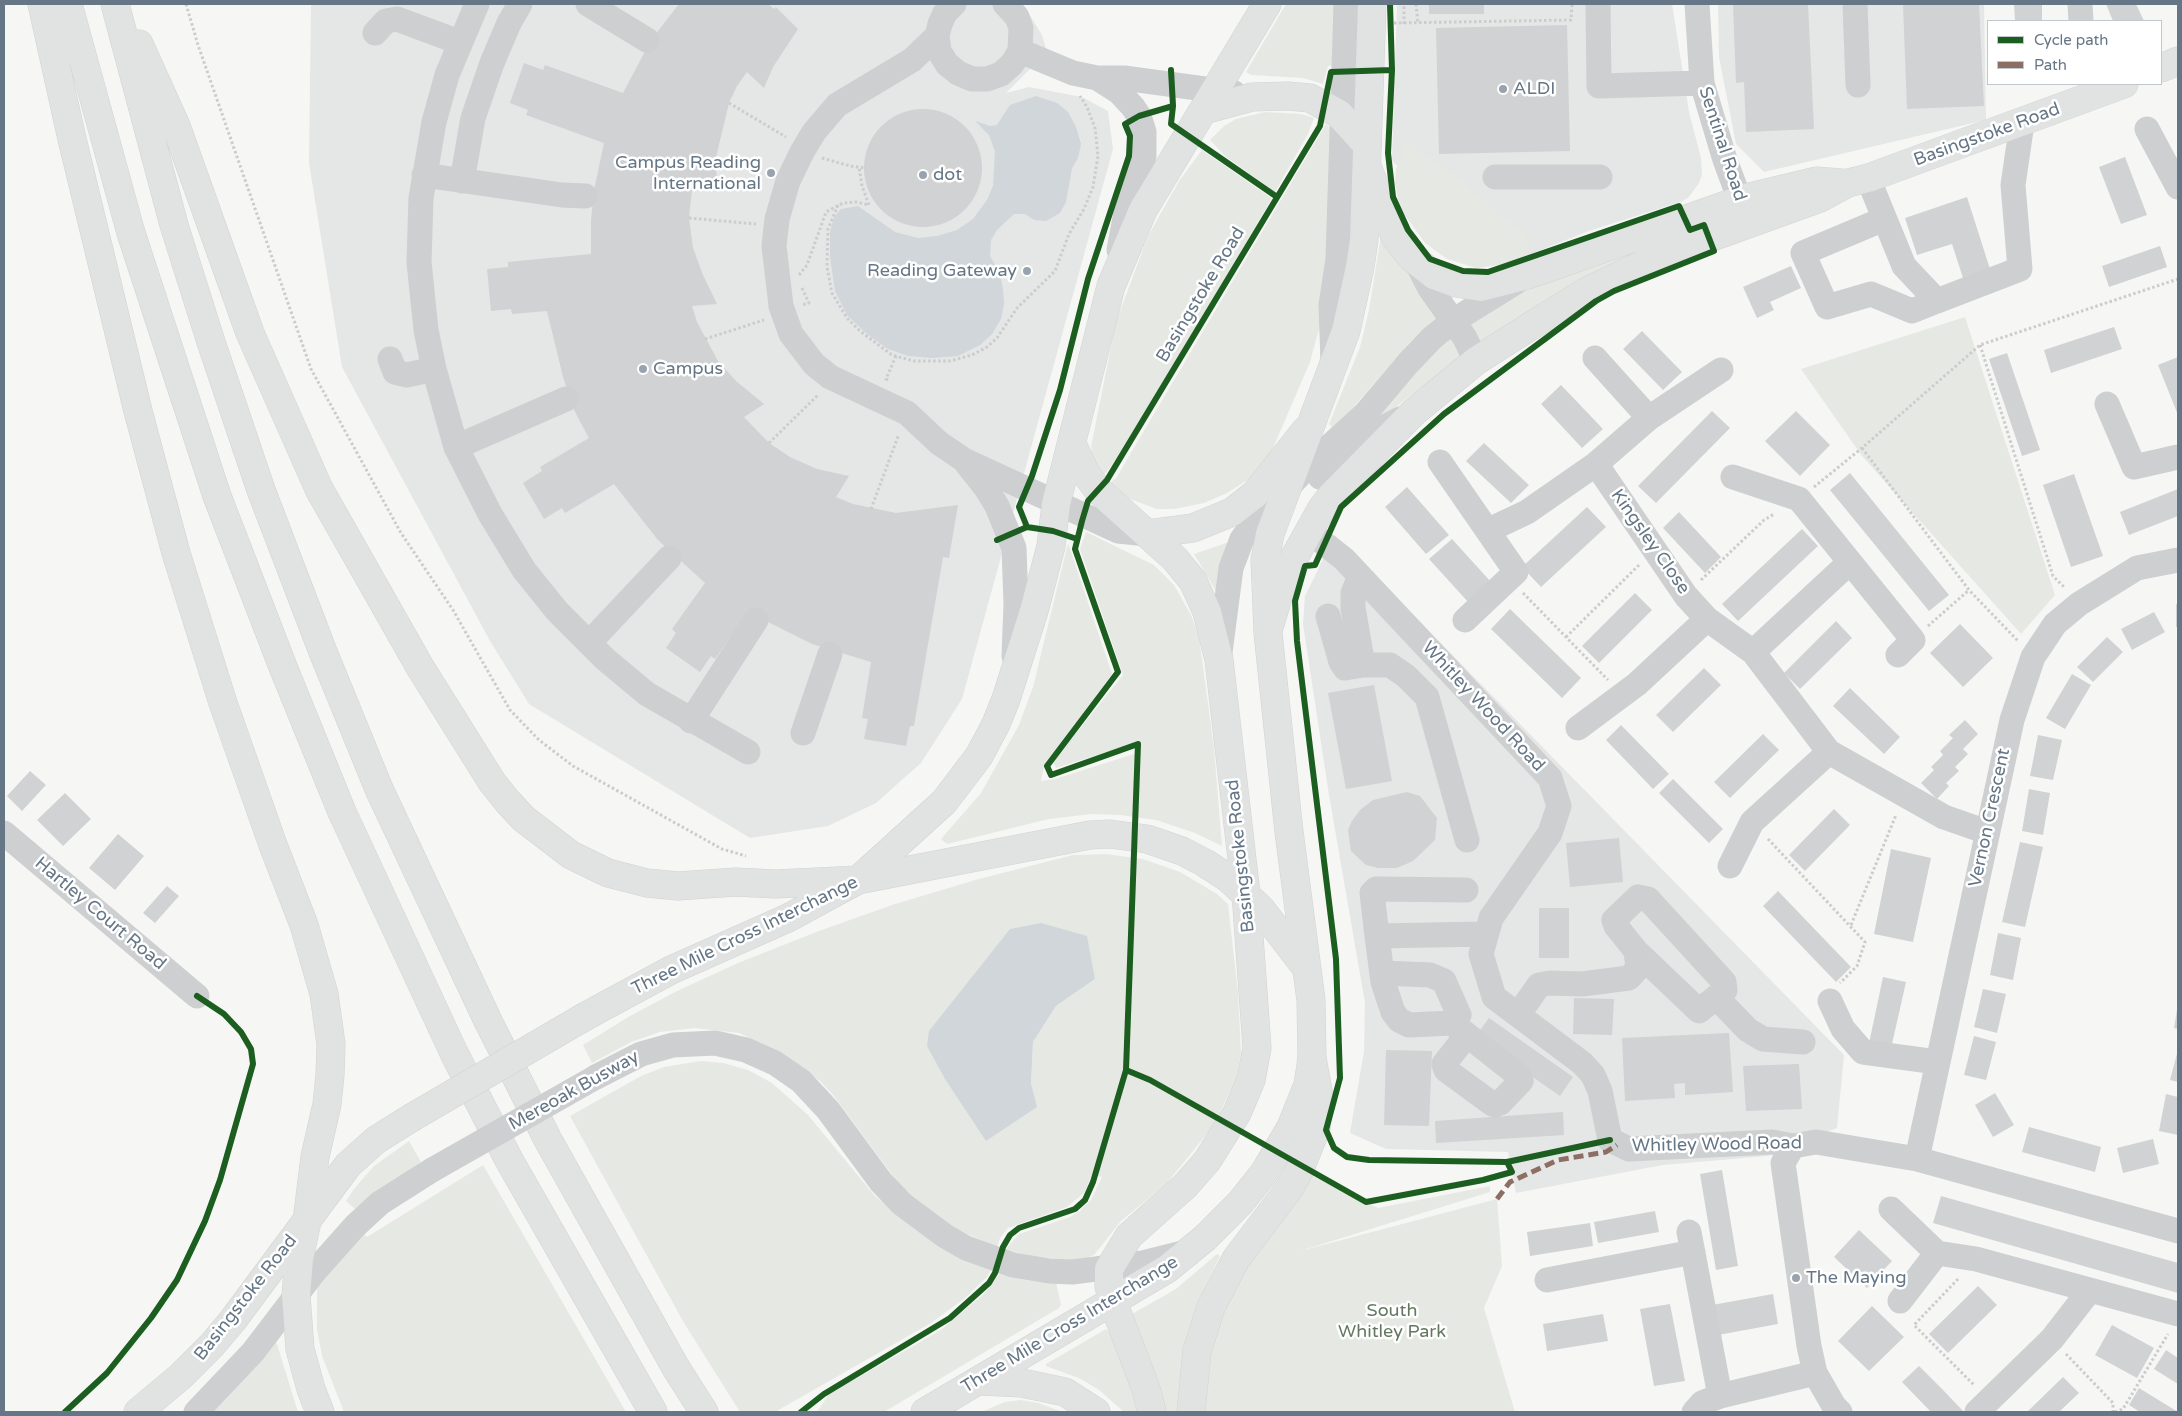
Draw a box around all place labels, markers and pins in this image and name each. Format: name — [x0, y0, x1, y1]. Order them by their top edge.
place label: ALDI — [1513, 78, 1555, 100]
marker: ALDI — [1497, 83, 1509, 95]
place label: Campus Reading International — [615, 152, 761, 194]
place label: dot — [933, 164, 962, 186]
marker: Campus Reading International — [765, 167, 777, 179]
marker: dot — [917, 169, 929, 181]
place label: Reading Gateway — [867, 260, 1017, 282]
marker: Reading Gateway — [1021, 265, 1033, 277]
place label: Campus — [653, 358, 723, 380]
marker: Campus — [637, 363, 649, 375]
place label: The Maying — [1806, 1267, 1906, 1289]
marker: The Maying — [1790, 1272, 1802, 1284]

